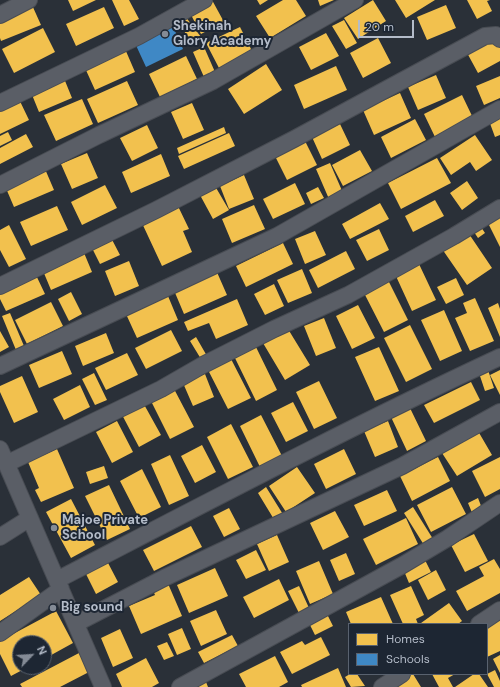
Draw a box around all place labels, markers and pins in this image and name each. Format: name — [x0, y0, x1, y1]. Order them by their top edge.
place label: Shekinah Glory Academy — [173, 19, 271, 50]
marker: Shekinah Glory Academy — [160, 29, 170, 39]
place label: Majoe Private School — [62, 513, 148, 544]
marker: Majoe Private School — [49, 523, 59, 533]
place label: Big sound — [61, 600, 123, 616]
marker: Big sound — [48, 603, 58, 613]

